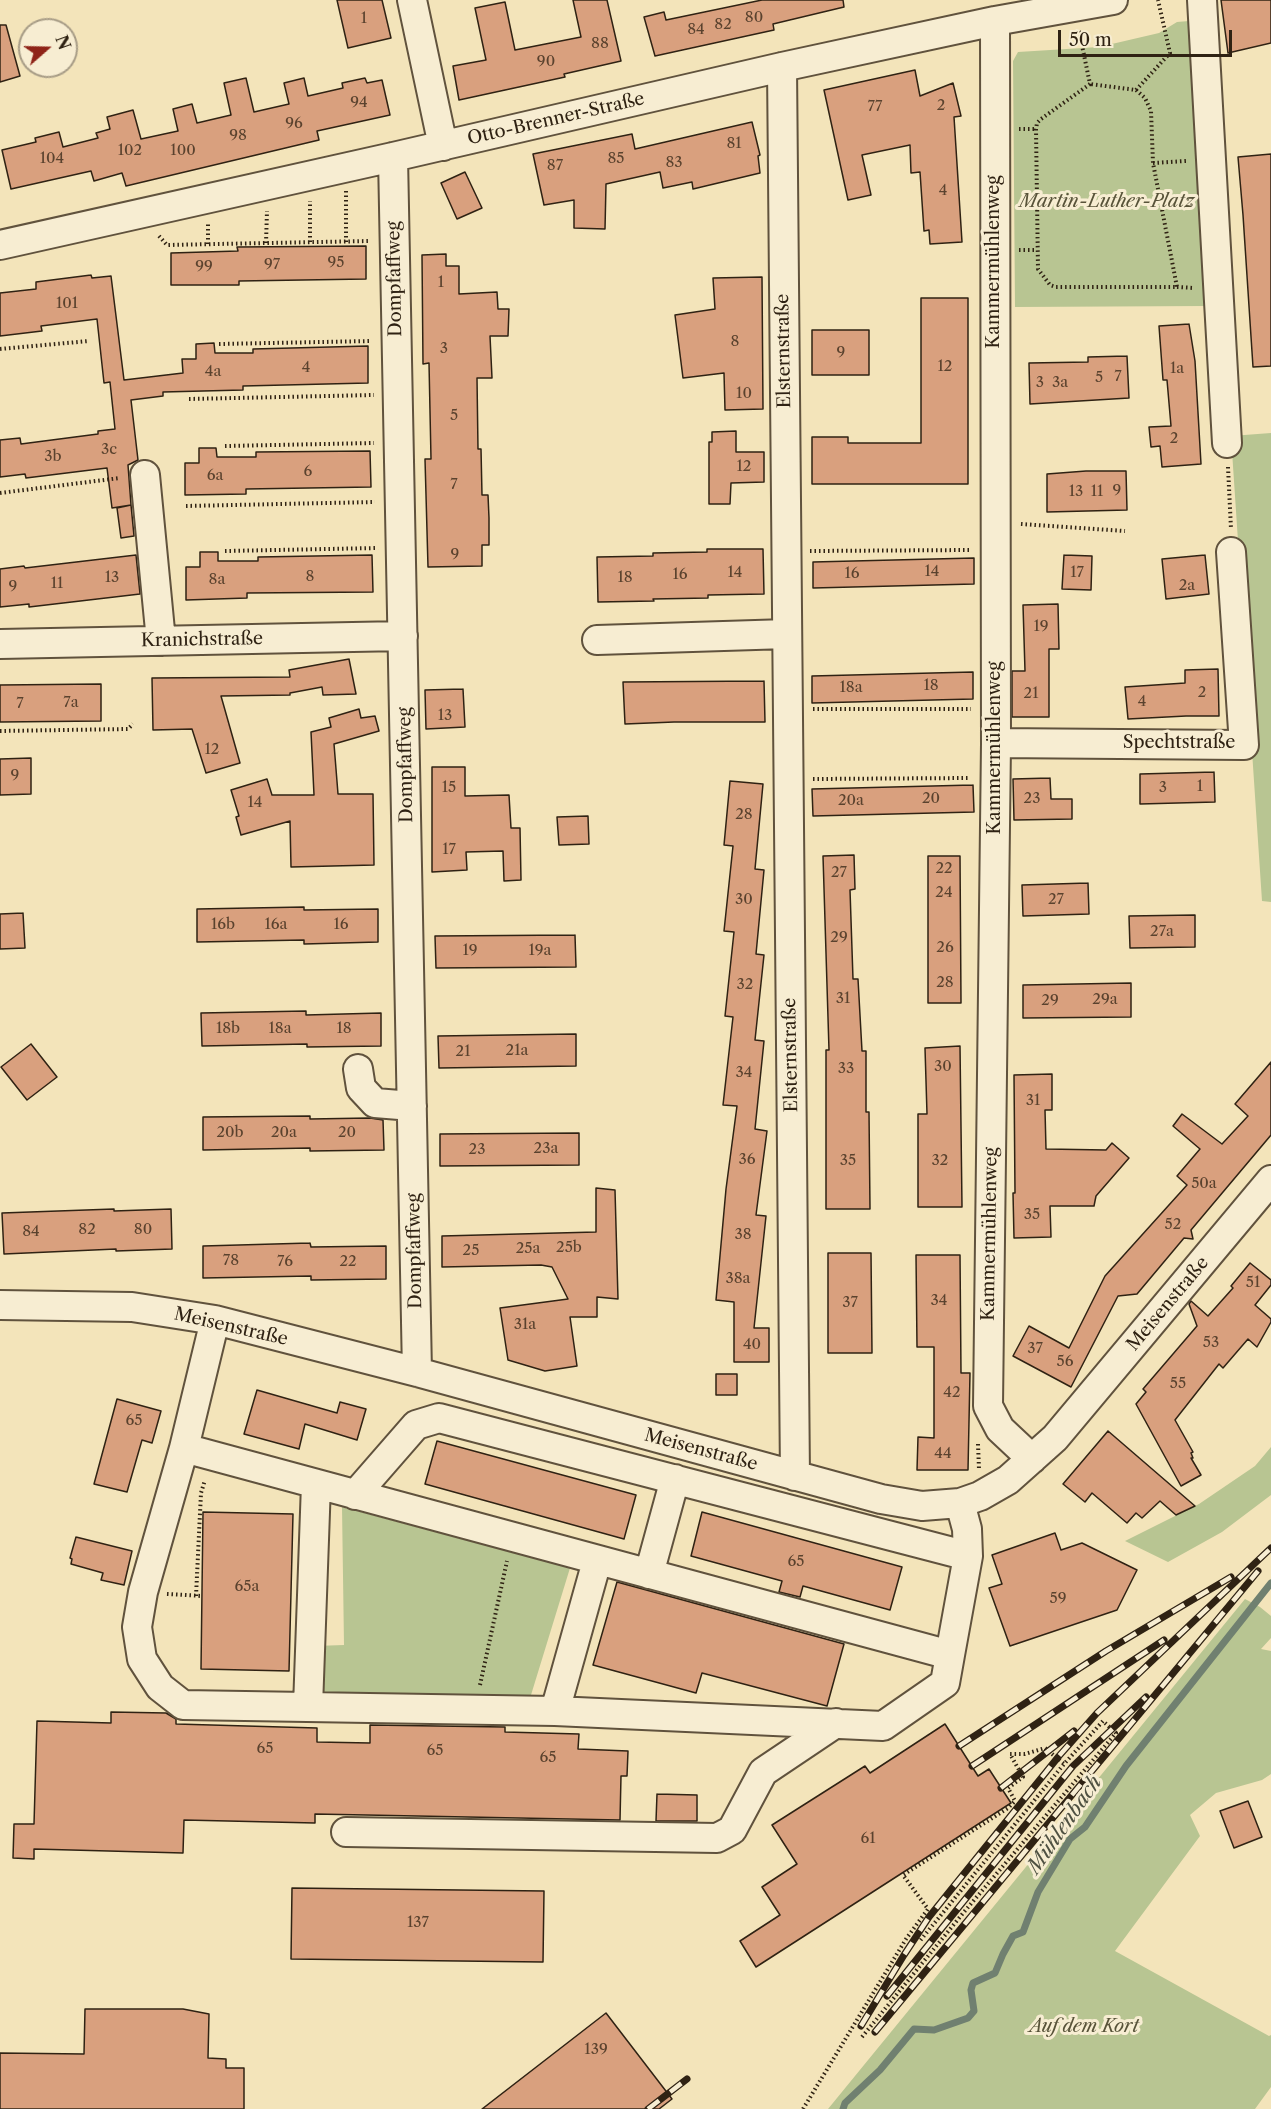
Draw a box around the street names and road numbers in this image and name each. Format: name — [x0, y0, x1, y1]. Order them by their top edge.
street label: Otto-Brenner-Straße — [465, 88, 647, 150]
street label: Kammermühlenweg — [983, 175, 1005, 349]
street label: Dompfaffweg — [383, 221, 407, 337]
street label: Elsternstraße — [772, 294, 796, 408]
street label: Kranichstraße — [141, 628, 263, 652]
street label: Kammermühlenweg — [984, 661, 1006, 835]
street label: Dompfaffweg — [394, 707, 418, 823]
street label: Spechtstraße — [1123, 732, 1235, 754]
street label: Elsternstraße — [779, 998, 803, 1112]
street label: Kammermühlenweg — [978, 1147, 1002, 1321]
street label: Dompfaffweg — [403, 1193, 427, 1309]
street label: Meisenstraße — [1122, 1253, 1214, 1355]
street label: Meisenstraße — [172, 1303, 290, 1351]
street label: Meisenstraße — [642, 1425, 760, 1475]

